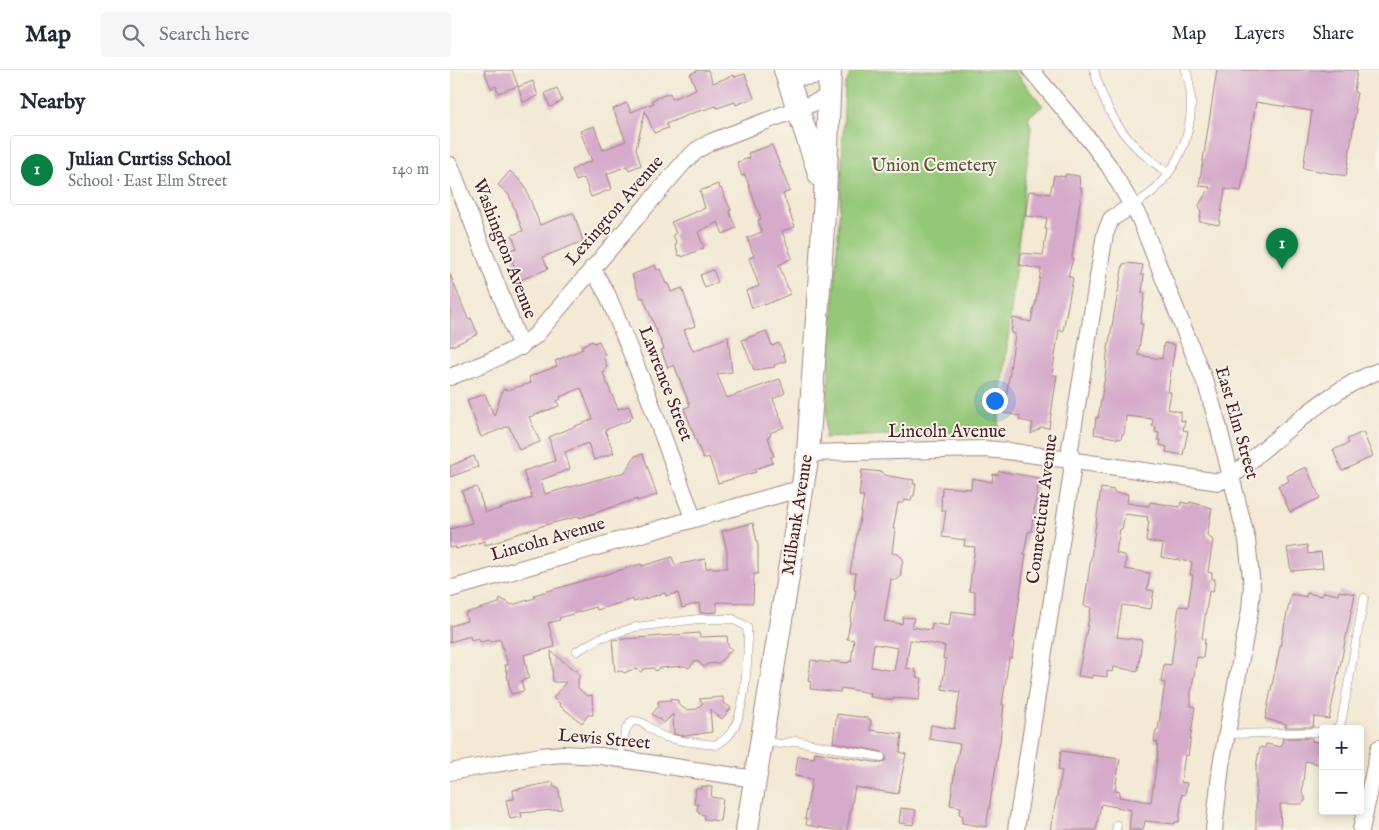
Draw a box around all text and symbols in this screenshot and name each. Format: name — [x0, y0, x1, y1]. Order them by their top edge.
search box — [101, 12, 451, 57]
text: Map — [25, 19, 71, 50]
icon: search — [119, 21, 147, 49]
text: Search here — [159, 23, 250, 47]
text: Map — [1172, 23, 1206, 46]
text: Layers — [1234, 23, 1285, 46]
text: Share — [1313, 23, 1354, 46]
text: Nearby — [20, 89, 85, 116]
text: Julian Curtiss School — [68, 148, 231, 172]
street label: Lexington Avenue — [561, 151, 669, 271]
park label: Union Cemetery — [871, 155, 997, 178]
text: 1 — [34, 160, 40, 180]
text: 140 m — [391, 160, 429, 180]
text: School · East Elm Street — [68, 172, 227, 192]
street label: Washington Avenue — [467, 176, 541, 322]
pin: 1 — [1266, 228, 1298, 269]
street label: Lawrence Street — [633, 323, 697, 445]
street label: East Elm Street — [1209, 364, 1263, 482]
your location — [982, 388, 1008, 414]
street label: Lincoln Avenue — [888, 421, 1006, 444]
street label: Connecticut Avenue — [1022, 433, 1064, 585]
street label: Milbank Avenue — [777, 453, 819, 577]
street label: Lincoln Avenue — [488, 513, 608, 567]
street label: Lewis Street — [557, 724, 651, 756]
map controls — [1319, 725, 1364, 815]
button: + — [1319, 725, 1364, 770]
button: − — [1319, 770, 1364, 815]

